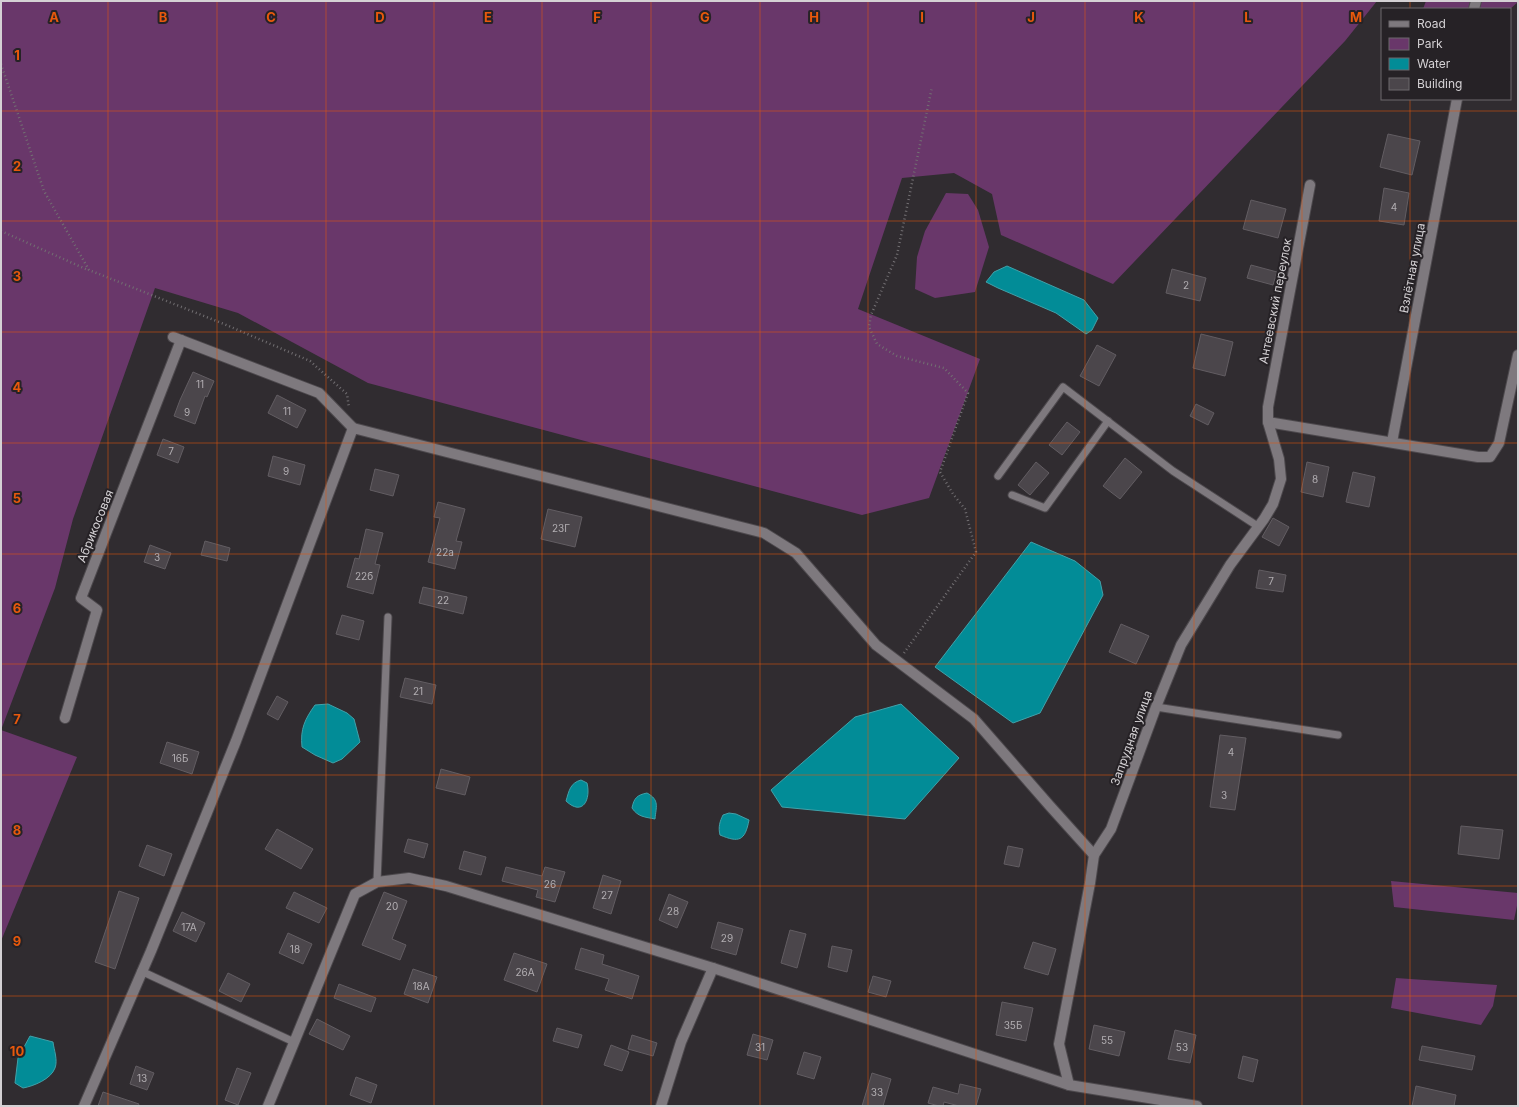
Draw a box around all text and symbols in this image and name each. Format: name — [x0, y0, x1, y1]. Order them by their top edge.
legend — [1381, 8, 1511, 100]
text: A — [49, 9, 59, 25]
text: B — [159, 9, 168, 25]
text: C — [266, 9, 276, 25]
text: D — [375, 9, 385, 25]
text: E — [484, 9, 492, 25]
text: F — [593, 9, 601, 25]
text: G — [700, 9, 710, 25]
text: H — [809, 9, 819, 25]
text: I — [920, 9, 924, 25]
text: J — [1027, 9, 1035, 25]
text: K — [1134, 9, 1144, 25]
text: L — [1244, 9, 1252, 25]
text: M — [1350, 9, 1362, 25]
text: Road — [1417, 16, 1446, 31]
text: Park — [1417, 36, 1443, 51]
text: 1 — [14, 47, 20, 63]
text: Water — [1417, 56, 1451, 71]
text: Building — [1417, 76, 1462, 91]
text: 2 — [13, 158, 21, 174]
house number: 4 — [1391, 201, 1397, 213]
street label: Взлётная улица — [1396, 222, 1428, 314]
street label: Антеевский переулок — [1255, 237, 1295, 365]
text: 3 — [13, 268, 21, 284]
house number: 2 — [1183, 279, 1189, 291]
house number: 11 — [196, 378, 204, 390]
text: 4 — [13, 379, 22, 395]
house number: 11 — [283, 405, 291, 417]
house number: 9 — [184, 406, 190, 418]
house number: 7 — [168, 445, 174, 457]
house number: 9 — [283, 465, 289, 477]
house number: 8 — [1312, 473, 1318, 485]
street label: Абрикосовая — [74, 487, 116, 565]
text: 5 — [13, 490, 21, 506]
house number: 23Г — [552, 522, 570, 534]
house number: 22а — [436, 546, 454, 558]
house number: 3 — [154, 551, 160, 563]
house number: 22б — [355, 570, 373, 582]
house number: 7 — [1268, 575, 1274, 587]
house number: 22 — [437, 594, 449, 606]
text: 6 — [13, 600, 21, 616]
house number: 21 — [413, 685, 423, 697]
street label: Запрудная улица — [1107, 688, 1155, 788]
text: 7 — [13, 711, 21, 727]
house number: 4 — [1228, 746, 1234, 758]
house number: 16Б — [172, 752, 188, 764]
house number: 3 — [1221, 789, 1227, 801]
text: 8 — [13, 822, 21, 838]
house number: 26 — [544, 878, 556, 890]
house number: 27 — [601, 889, 613, 901]
house number: 20 — [386, 900, 398, 912]
house number: 28 — [667, 905, 679, 917]
house number: 17А — [181, 921, 197, 933]
house number: 29 — [721, 932, 733, 944]
text: 9 — [13, 933, 21, 949]
house number: 18 — [290, 943, 300, 955]
house number: 26А — [515, 966, 535, 978]
house number: 18А — [412, 980, 430, 992]
house number: 35Б — [1004, 1019, 1022, 1031]
house number: 55 — [1101, 1034, 1113, 1046]
house number: 31 — [755, 1041, 765, 1053]
house number: 53 — [1176, 1041, 1188, 1053]
text: 10 — [10, 1043, 24, 1059]
house number: 13 — [137, 1072, 147, 1084]
house number: 33 — [871, 1086, 883, 1098]

